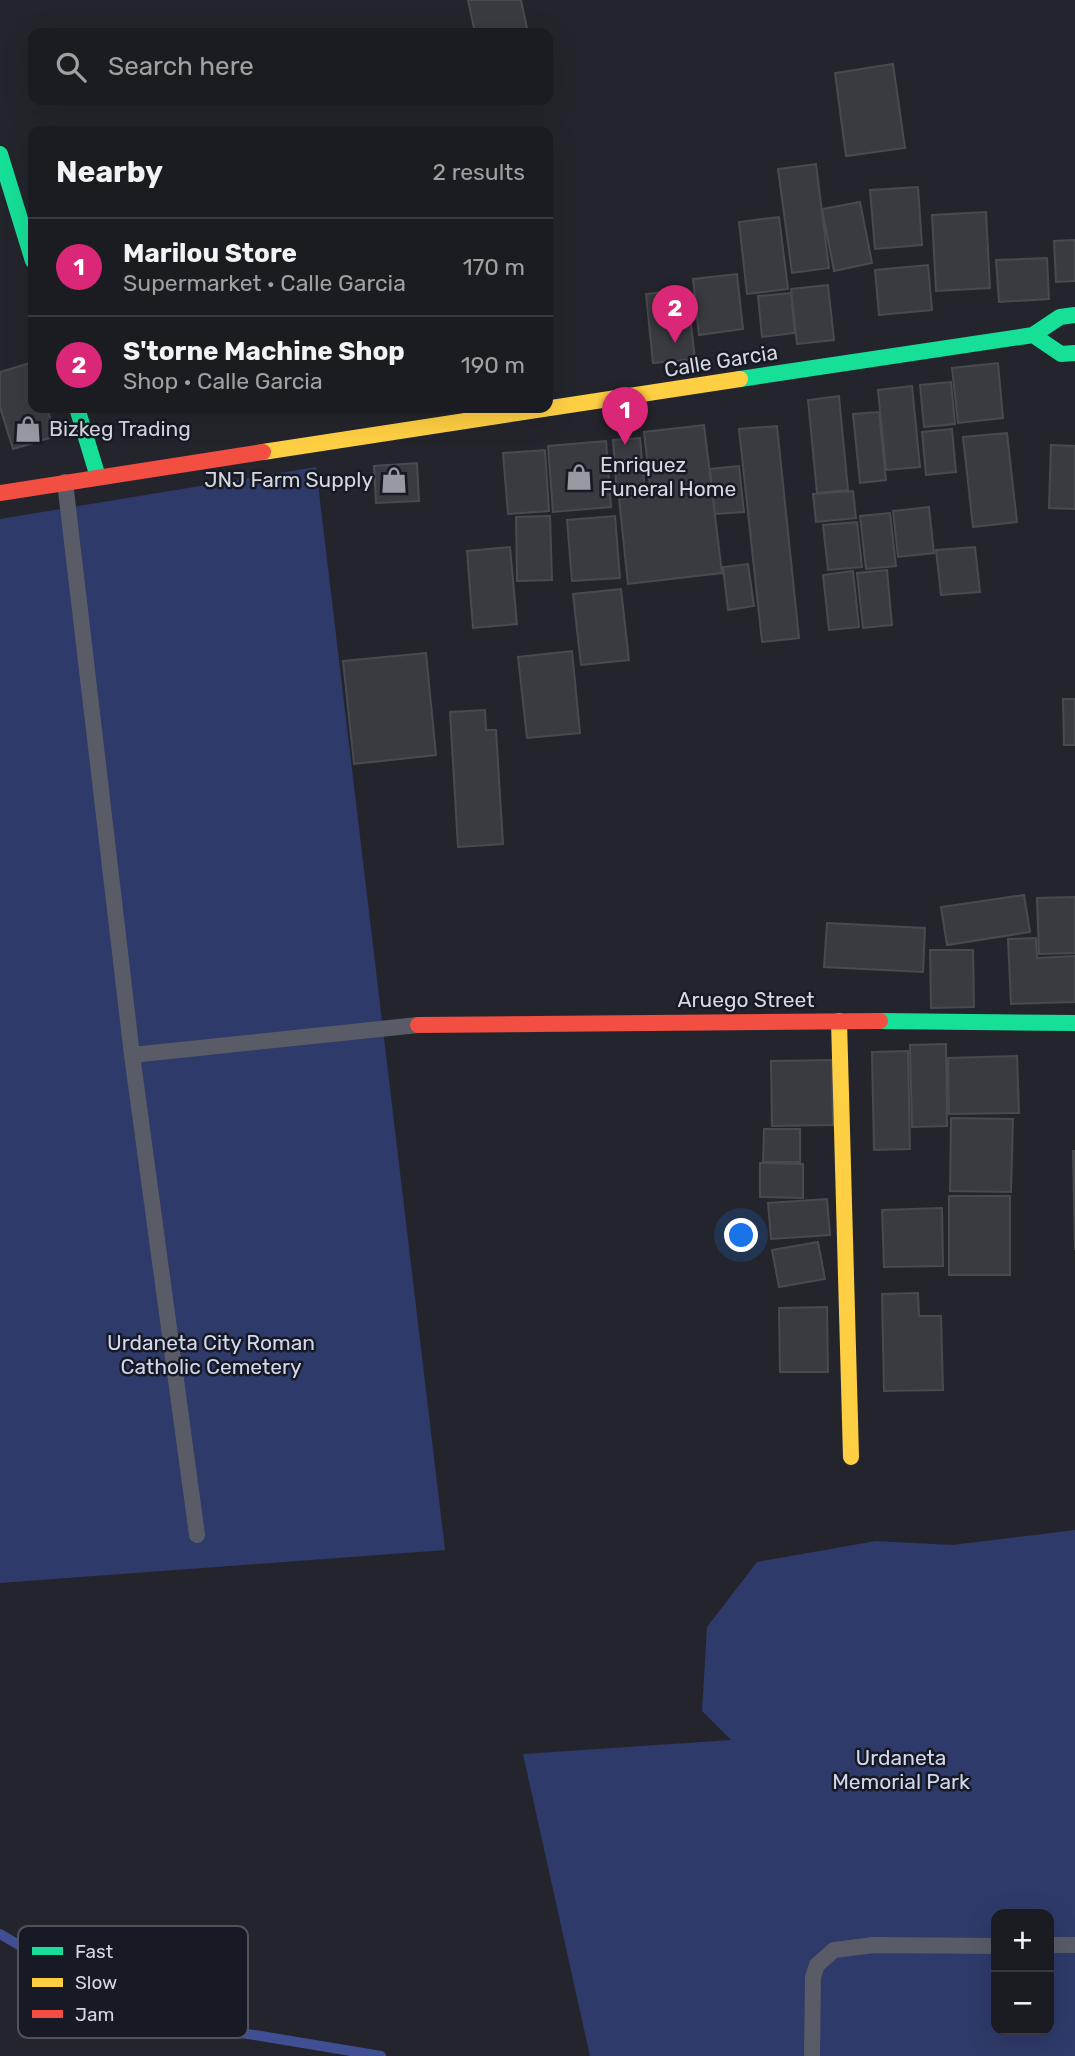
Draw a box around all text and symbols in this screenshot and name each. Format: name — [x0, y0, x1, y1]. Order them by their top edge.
search box — [28, 28, 553, 105]
icon: search — [52, 48, 90, 86]
text: Search here — [108, 51, 254, 82]
text: Nearby — [56, 154, 163, 190]
text: 2 results — [433, 158, 525, 186]
text: Marilou Store — [123, 238, 297, 269]
text: 1 — [73, 253, 85, 281]
text: 170 m — [463, 253, 525, 281]
text: Supermarket · Calle Garcia — [123, 269, 406, 297]
pin: 2 — [652, 285, 698, 343]
text: S'torne Machine Shop — [123, 336, 405, 367]
street label: Calle Garcia — [662, 339, 779, 382]
text: 2 — [72, 351, 86, 379]
text: 190 m — [461, 351, 525, 379]
text: Shop · Calle Garcia — [123, 367, 323, 395]
pin: 1 — [602, 387, 648, 445]
shop icon: Bizkeg Trading — [13, 414, 43, 444]
place label: Bizkeg Trading — [49, 416, 191, 441]
place label: Enriquez Funeral Home — [600, 452, 736, 501]
shop icon: Enriquez Funeral Home — [564, 462, 594, 492]
shop icon: JNJ Farm Supply — [379, 465, 409, 495]
place label: JNJ Farm Supply — [204, 467, 373, 492]
street label: Aruego Street — [678, 987, 814, 1012]
your location — [724, 1218, 758, 1252]
park label: Urdaneta City Roman Catholic Cemetery — [107, 1330, 315, 1379]
park label: Urdaneta Memorial Park — [832, 1745, 970, 1794]
map controls — [991, 1909, 1054, 2035]
button: + — [991, 1909, 1054, 1972]
legend — [18, 1926, 248, 2038]
text: Fast — [75, 1940, 114, 1963]
text: Slow — [75, 1971, 117, 1994]
button: − — [991, 1972, 1054, 2035]
text: Jam — [75, 2003, 114, 2026]

